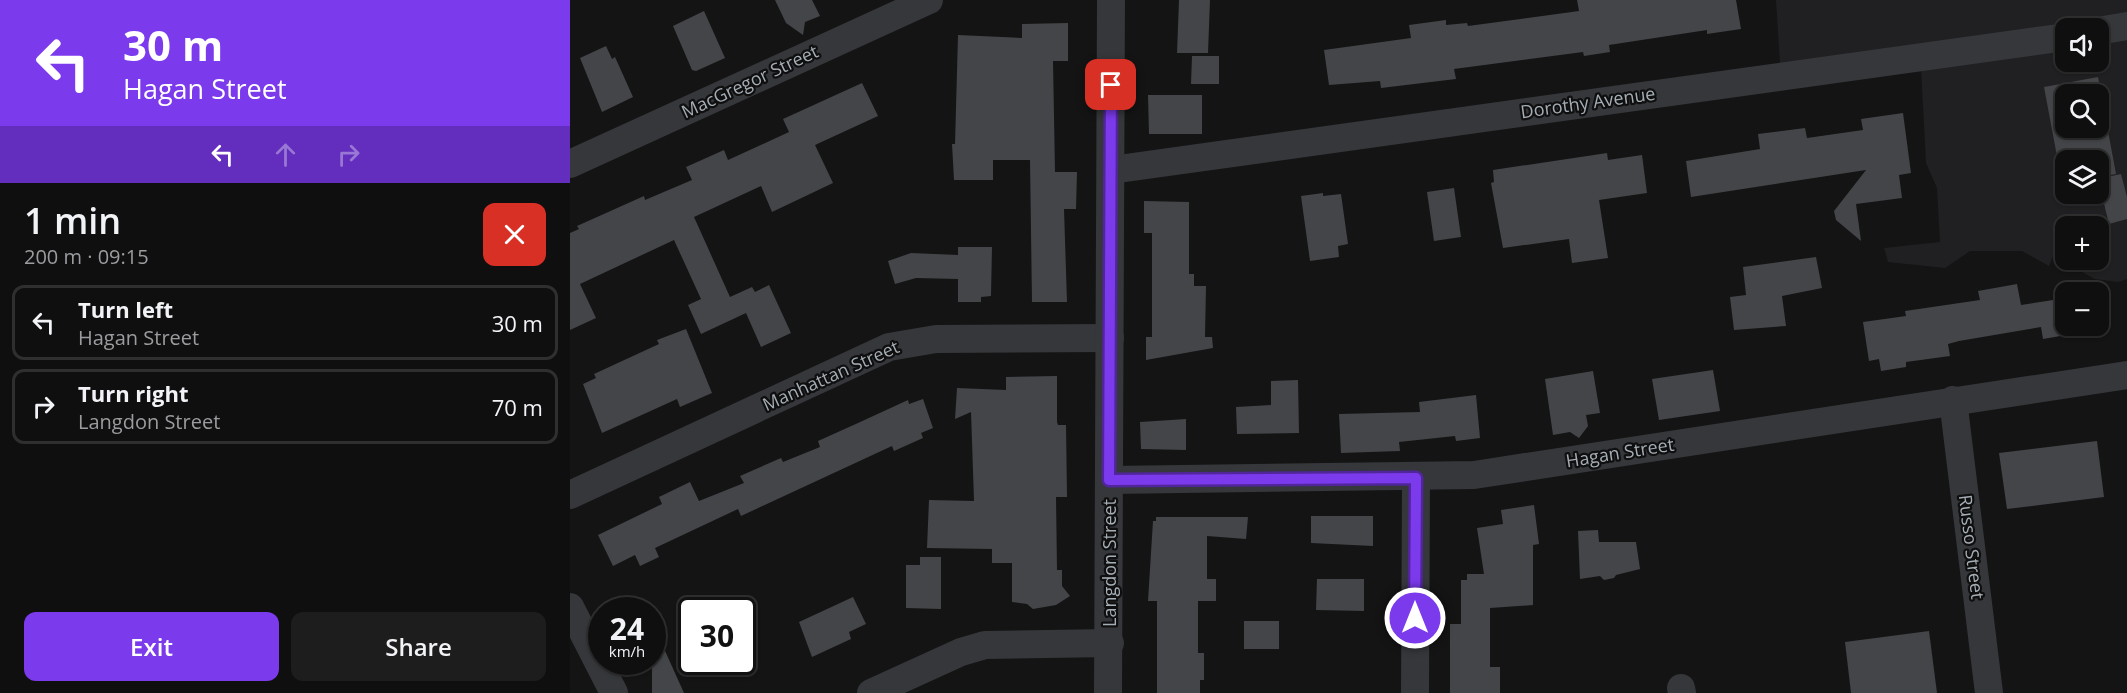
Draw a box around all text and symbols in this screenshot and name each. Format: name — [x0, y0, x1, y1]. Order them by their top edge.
text: 30 m — [123, 16, 223, 73]
map controls — [2055, 18, 2109, 336]
button: sound — [2055, 18, 2109, 72]
icon: left — [24, 24, 102, 102]
street label: MacGregor Street — [677, 39, 822, 123]
pin — [1085, 59, 1136, 110]
icon: arrive — [1094, 68, 1127, 101]
text: Hagan Street — [123, 70, 287, 107]
street label: Dorothy Avenue — [1519, 81, 1657, 123]
button: search — [2055, 84, 2109, 138]
icon: left — [206, 138, 239, 171]
icon: ahead — [269, 138, 302, 171]
icon: right — [332, 138, 365, 171]
button: layers — [2055, 150, 2109, 204]
text: 1 min — [24, 196, 121, 245]
button: close — [483, 203, 546, 266]
button: + — [2055, 216, 2109, 270]
text: 200 m · 09:15 — [24, 243, 149, 270]
button: − — [2055, 282, 2109, 336]
text: Turn left — [78, 294, 173, 324]
icon: left — [27, 306, 60, 339]
text: 30 m — [492, 308, 543, 338]
text: Hagan Street — [78, 324, 199, 351]
street label: Manhattan Street — [759, 334, 903, 416]
text: Turn right — [78, 378, 189, 408]
icon: right — [27, 390, 60, 423]
text: 70 m — [492, 392, 543, 422]
text: Langdon Street — [78, 408, 220, 435]
street label: Hagan Street — [1564, 432, 1676, 472]
street label: Russo Street — [1954, 493, 1990, 600]
street label: Langdon Street — [1097, 499, 1121, 627]
position arrow — [1383, 586, 1447, 650]
speed limit sign: 30 — [678, 597, 756, 675]
text: 24 — [610, 608, 644, 649]
button: Exit — [24, 612, 279, 681]
button: Share — [291, 612, 546, 681]
text: km/h — [609, 641, 645, 661]

